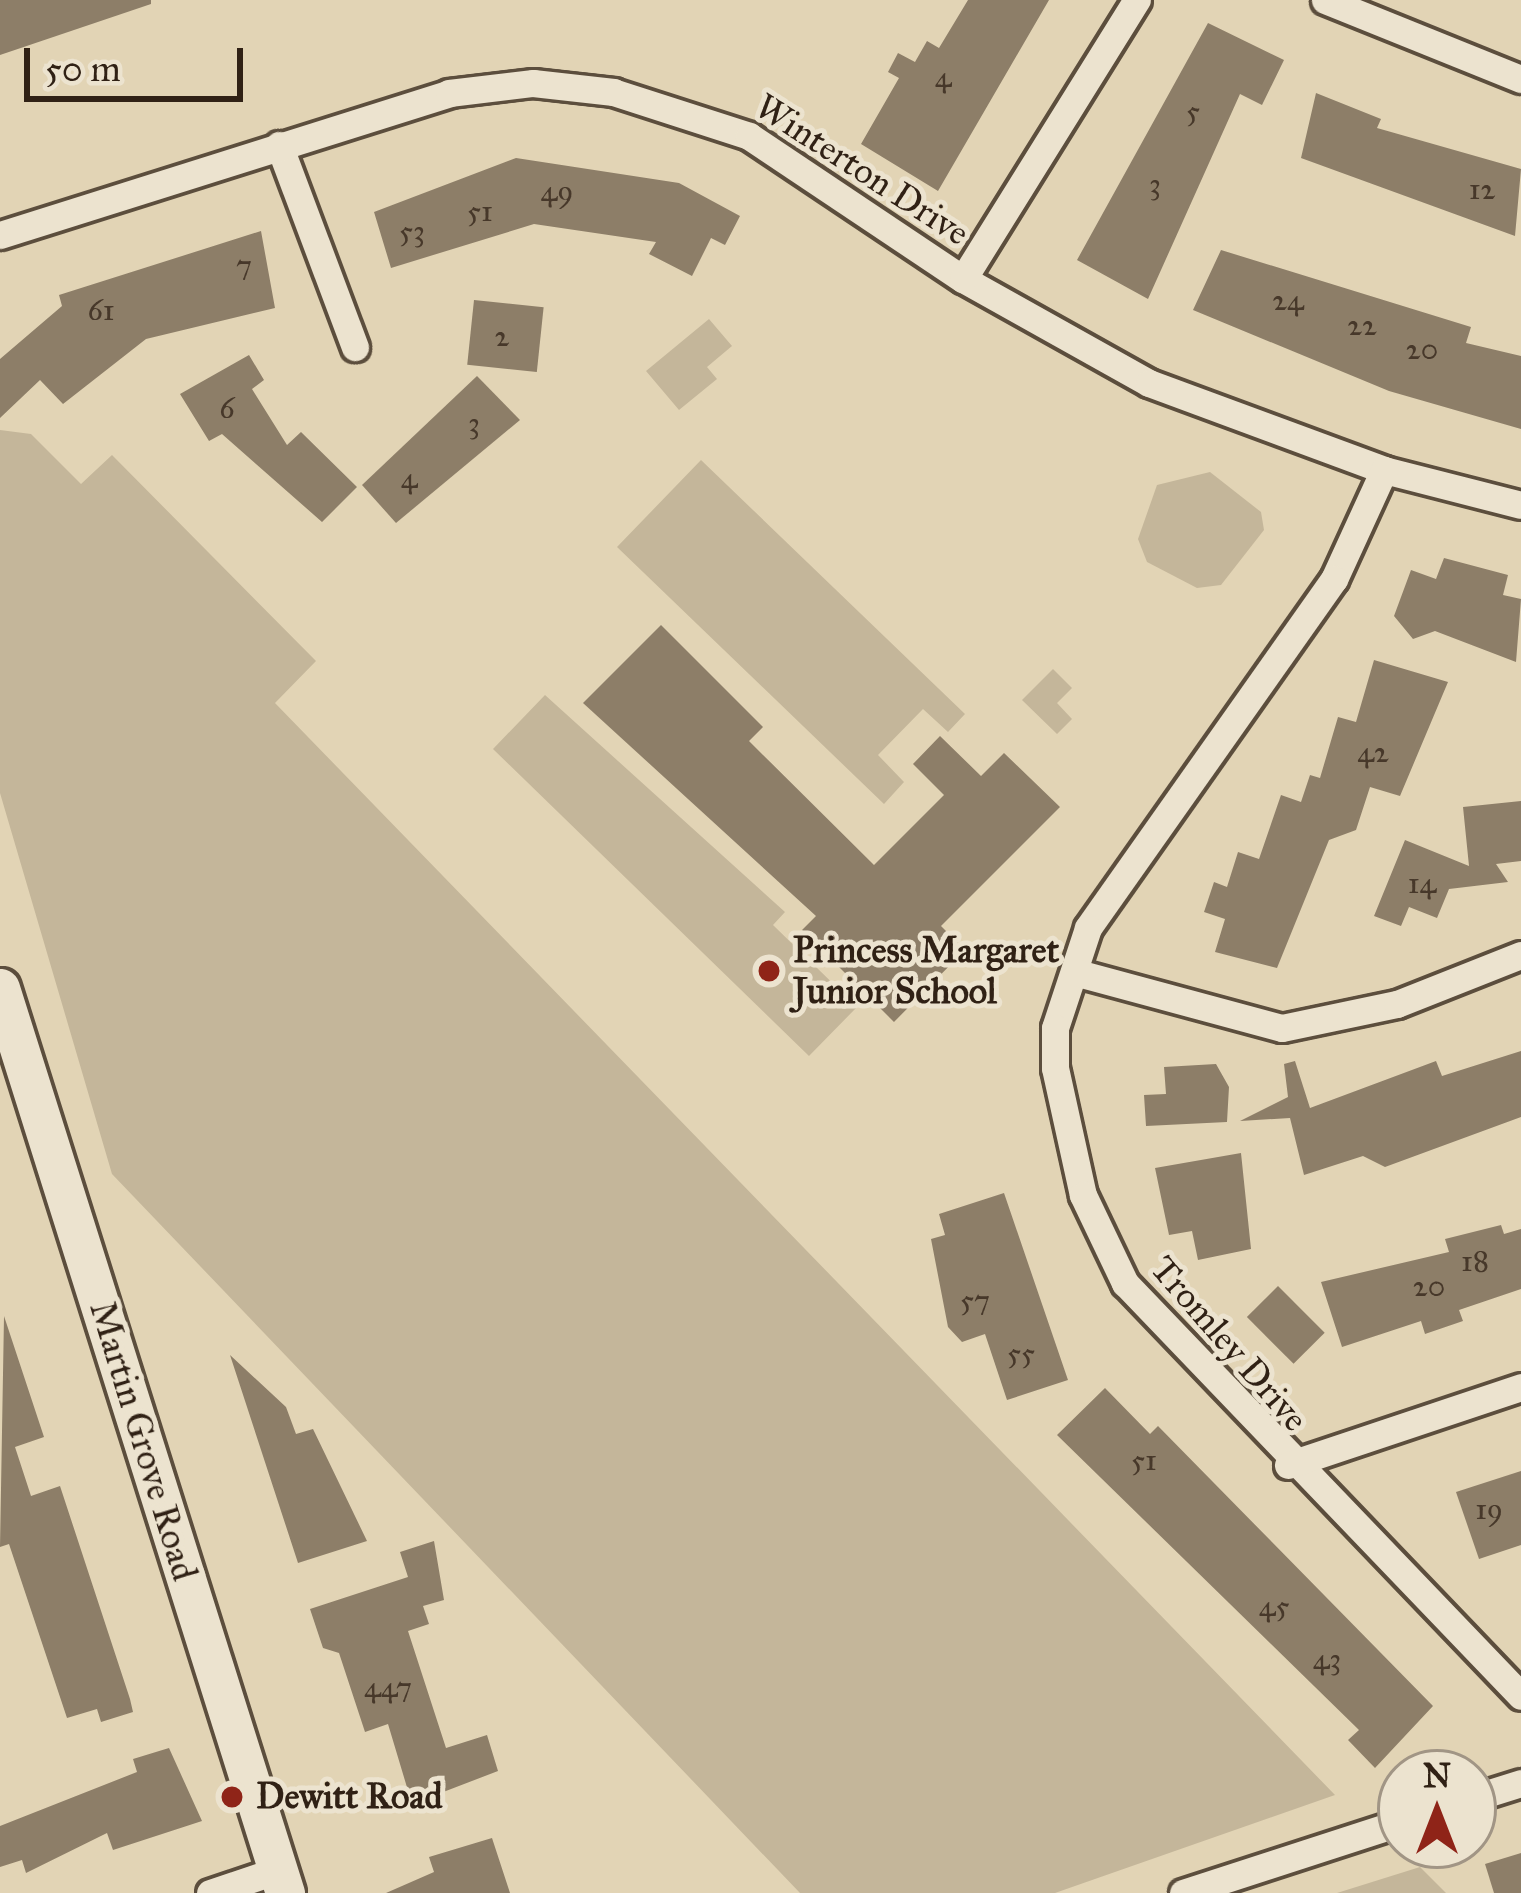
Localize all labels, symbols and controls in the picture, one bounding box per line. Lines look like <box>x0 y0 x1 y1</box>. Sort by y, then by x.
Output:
scale bar <box>30 24 249 98</box>
text: 50 m <box>45 47 121 91</box>
house number: 4 <box>935 59 951 95</box>
street label: Winterton Drive <box>747 85 977 255</box>
house number: 5 <box>1186 93 1200 129</box>
house number: 3 <box>1149 166 1161 202</box>
house number: 12 <box>1469 171 1495 207</box>
house number: 49 <box>541 173 573 209</box>
house number: 51 <box>467 193 493 229</box>
house number: 53 <box>399 213 425 249</box>
house number: 7 <box>236 247 252 283</box>
house number: 24 <box>1272 282 1304 318</box>
house number: 61 <box>87 292 115 328</box>
house number: 22 <box>1347 307 1377 343</box>
house number: 2 <box>495 318 509 354</box>
house number: 20 <box>1406 331 1438 367</box>
house number: 6 <box>219 390 235 426</box>
house number: 3 <box>468 405 480 441</box>
house number: 4 <box>401 460 417 496</box>
house number: 42 <box>1357 734 1389 770</box>
house number: 14 <box>1408 865 1436 901</box>
place label: Princess Margaret Junior School <box>793 928 1059 1013</box>
marker: Princess Margaret Junior School <box>756 958 782 984</box>
house number: 18 <box>1461 1243 1489 1279</box>
street label: Tromley Drive <box>1141 1248 1317 1440</box>
house number: 20 <box>1413 1268 1445 1304</box>
house number: 57 <box>960 1282 990 1318</box>
street label: Martin Grove Road <box>80 1296 206 1586</box>
house number: 55 <box>1007 1335 1035 1371</box>
house number: 51 <box>1131 1442 1157 1478</box>
house number: 19 <box>1475 1491 1503 1527</box>
house number: 45 <box>1259 1588 1289 1624</box>
house number: 43 <box>1313 1641 1341 1677</box>
house number: 447 <box>364 1669 412 1705</box>
north arrow <box>1377 1749 1497 1869</box>
text: N <box>1423 1756 1451 1796</box>
place label: Dewitt Road <box>256 1775 443 1819</box>
marker: Dewitt Road <box>219 1784 245 1810</box>

